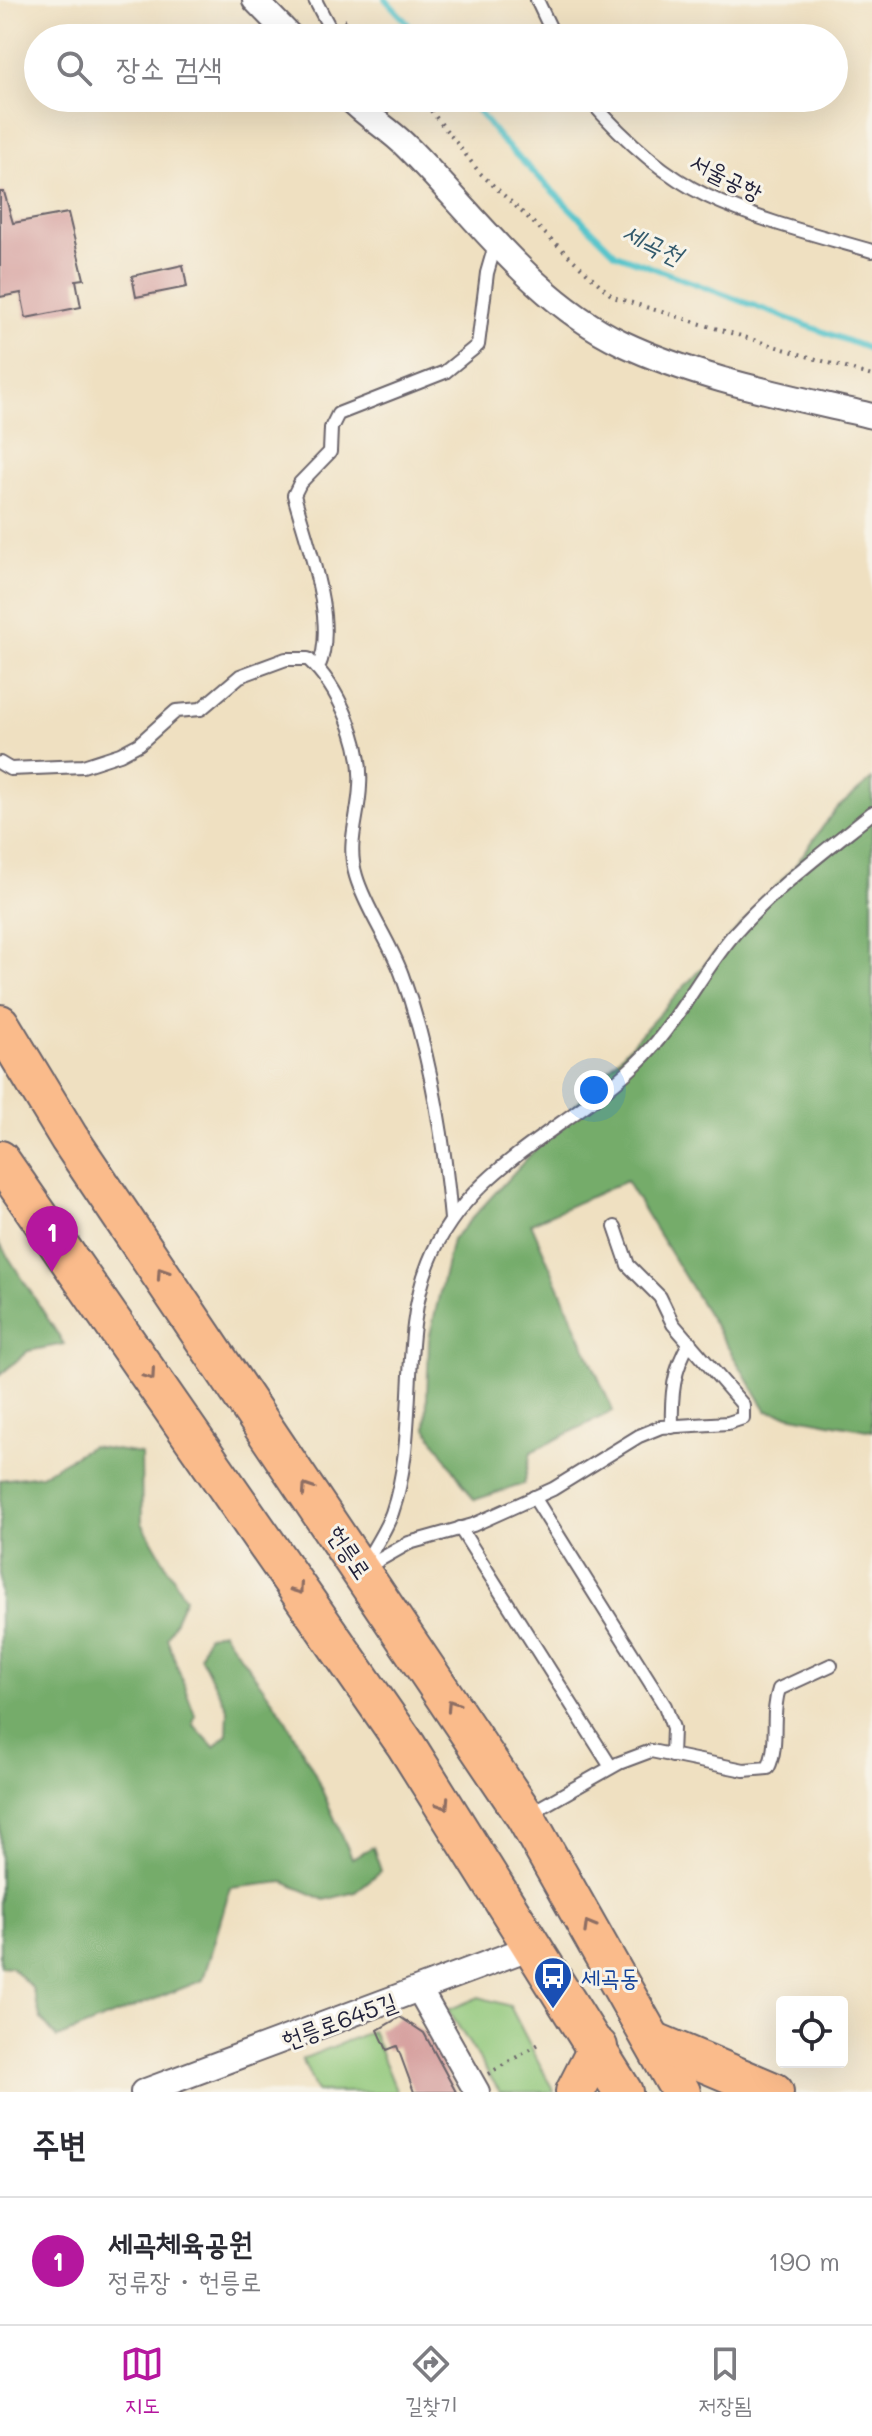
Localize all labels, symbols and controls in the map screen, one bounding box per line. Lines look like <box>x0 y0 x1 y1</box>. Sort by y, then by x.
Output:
search box <box>24 24 848 112</box>
icon: search <box>52 46 96 90</box>
text: 장소 검색 <box>116 47 222 87</box>
street label: 서울공항 <box>685 145 769 207</box>
water label: 세곡천 <box>617 214 691 273</box>
your location <box>574 1070 614 1110</box>
pin: 1 <box>26 1206 78 1272</box>
one-way arrow <box>157 1267 172 1282</box>
one-way arrow <box>140 1367 155 1381</box>
one-way arrow <box>302 1483 317 1497</box>
street label: 헌릉로 <box>321 1519 379 1585</box>
one-way arrow <box>288 1581 303 1595</box>
one-way arrow <box>446 1699 461 1714</box>
one-way arrow <box>434 1796 449 1810</box>
one-way arrow <box>583 1920 599 1935</box>
bus stop icon: 세곡동 <box>532 1955 574 2010</box>
place label: 세곡동 <box>581 1961 639 1992</box>
street label: 헌릉로645길 <box>277 1985 401 2055</box>
map controls <box>776 1996 848 2068</box>
button: locate <box>776 1996 848 2068</box>
text: 주변 <box>32 2120 87 2165</box>
text: 세곡체육공원 <box>108 2222 253 2262</box>
text: 1 <box>52 2244 64 2278</box>
text: 190 m <box>768 2244 840 2278</box>
text: 정류장 · 헌릉로 <box>108 2264 262 2298</box>
tab: 지도 <box>120 2342 164 2420</box>
tab: 길찾기 <box>405 2342 458 2420</box>
tab: 저장됨 <box>699 2342 752 2420</box>

